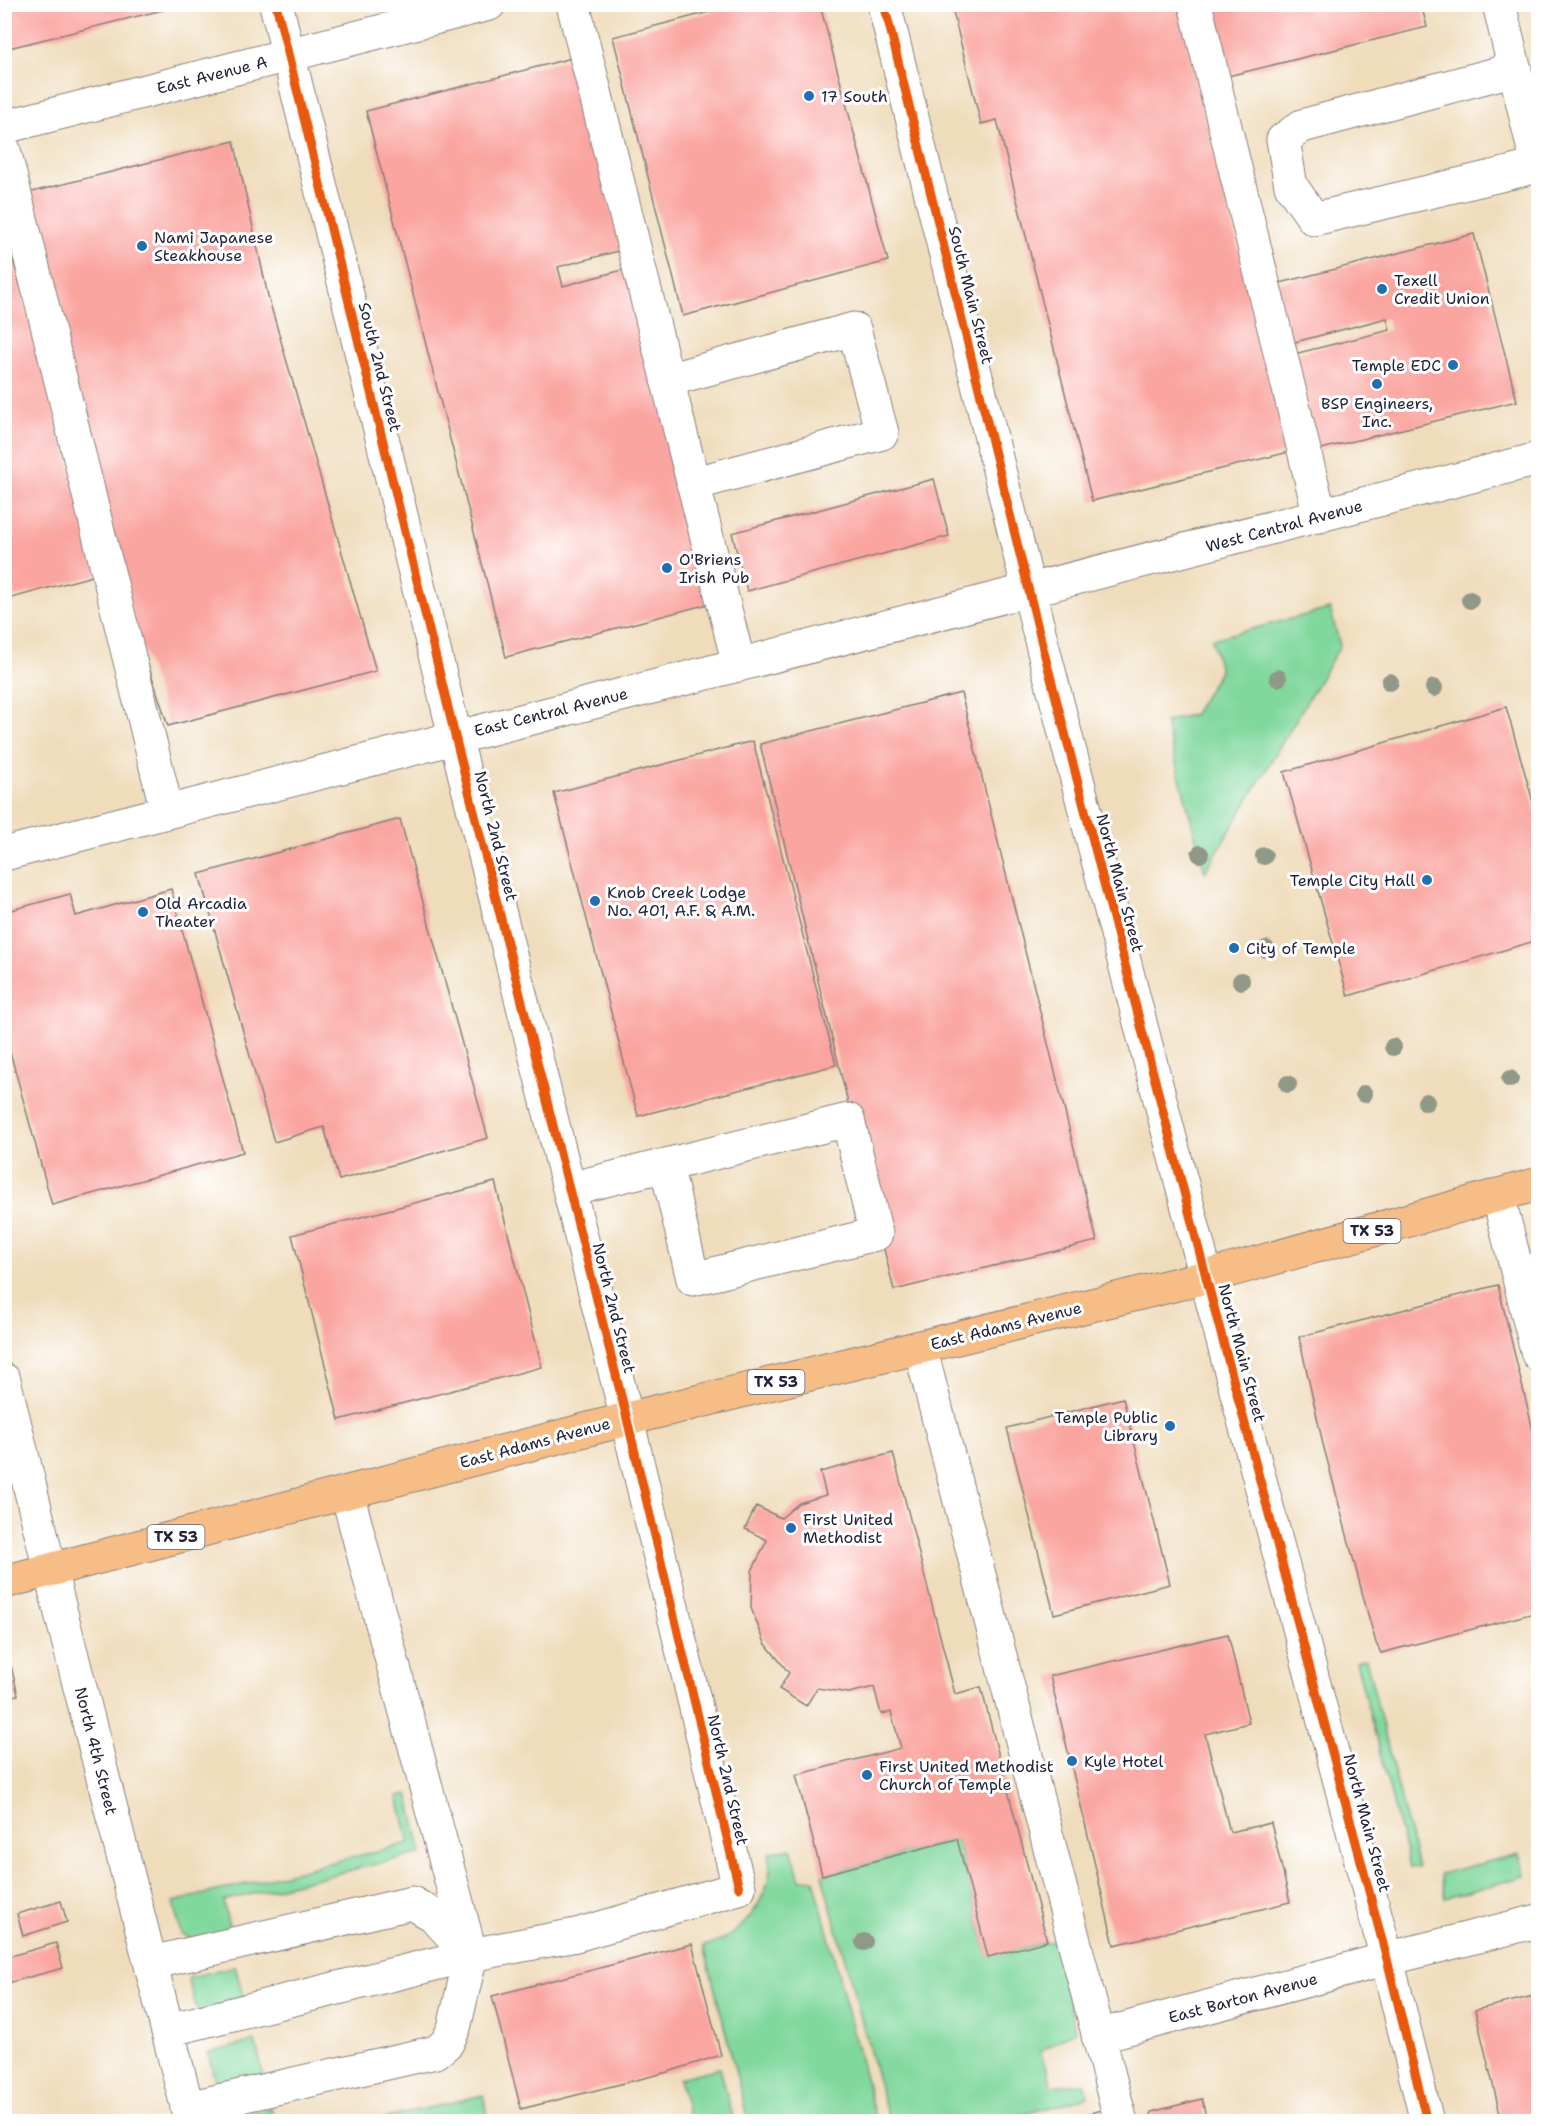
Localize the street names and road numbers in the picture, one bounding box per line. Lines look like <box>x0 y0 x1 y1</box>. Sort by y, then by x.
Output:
street label: East Avenue A <box>155 51 269 99</box>
street label: South Main Street <box>944 224 998 366</box>
street label: South 2nd Street <box>354 300 406 434</box>
street label: West Central Avenue <box>1203 495 1365 557</box>
street label: East Central Avenue <box>472 683 630 741</box>
street label: North 2nd Street <box>470 769 522 903</box>
street label: North Main Street <box>1091 811 1149 955</box>
road number: TX 53 <box>1344 1219 1400 1243</box>
street label: North 2nd Street <box>588 1241 640 1375</box>
street label: North Main Street <box>1213 1281 1271 1425</box>
street label: East Adams Avenue <box>928 1297 1084 1355</box>
road number: TX 53 <box>748 1370 804 1394</box>
street label: East Adams Avenue <box>457 1413 613 1473</box>
road number: TX 53 <box>148 1525 204 1549</box>
street label: North 4th Street <box>70 1685 122 1817</box>
street label: North 2nd Street <box>703 1712 753 1848</box>
street label: North Main Street <box>1338 1751 1396 1895</box>
street label: East Barton Avenue <box>1166 1968 1320 2028</box>

